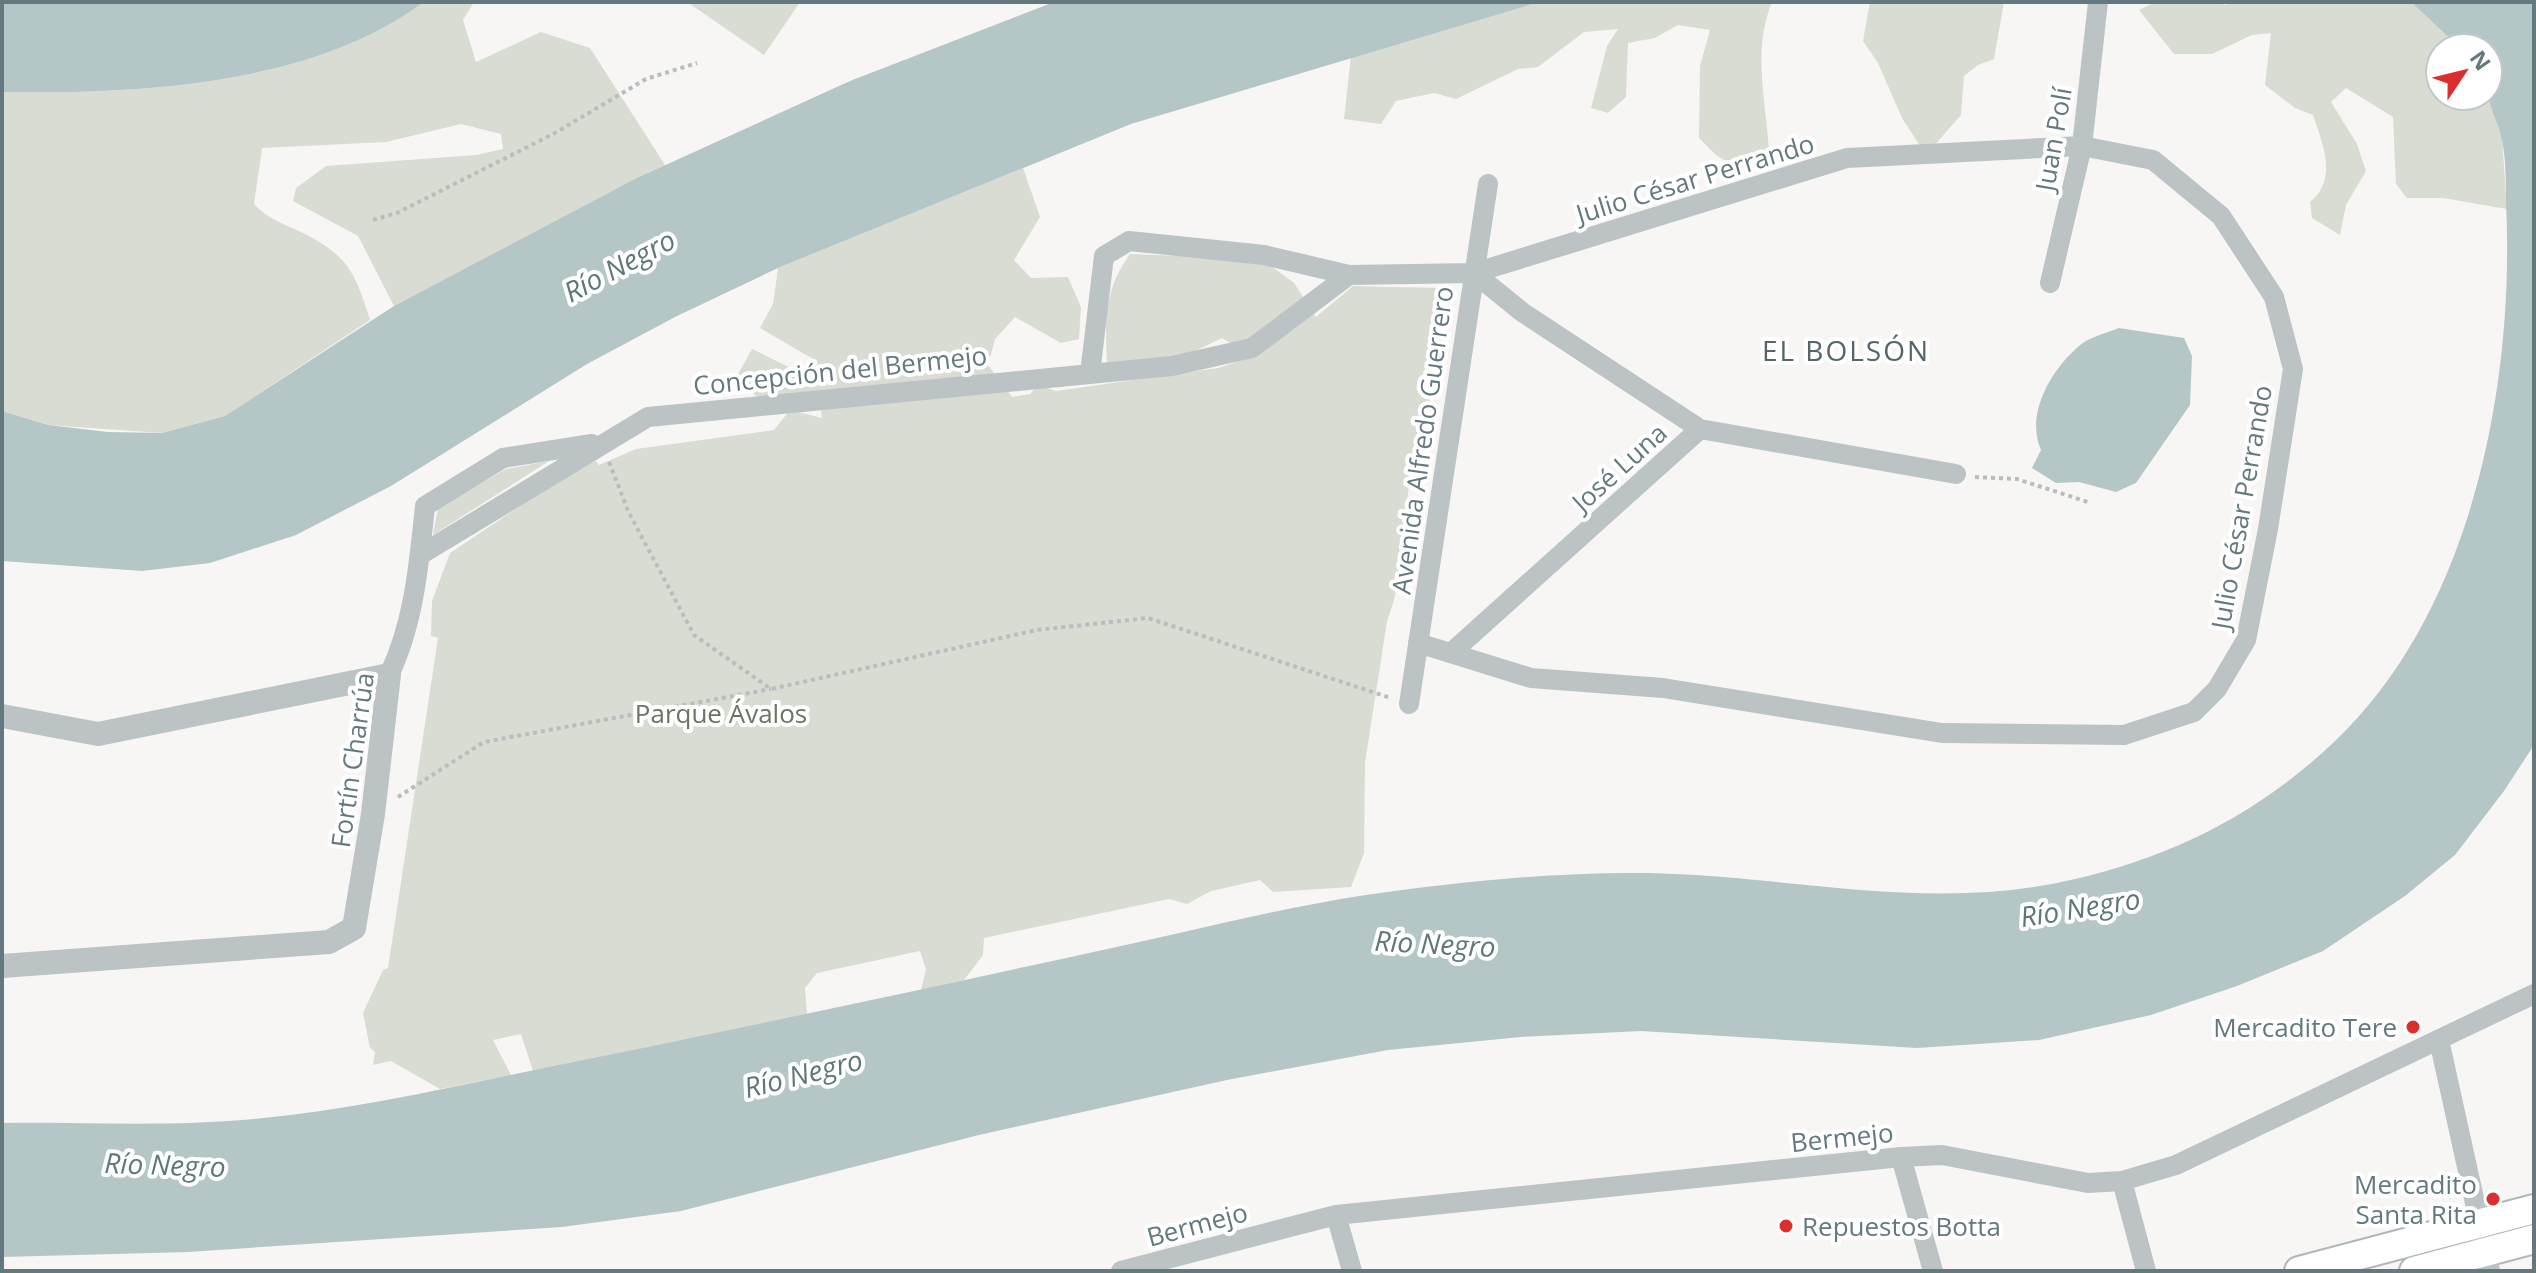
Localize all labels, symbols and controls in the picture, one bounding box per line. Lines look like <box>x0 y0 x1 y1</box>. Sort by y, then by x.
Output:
north arrow <box>2424 32 2504 112</box>
text: N <box>2464 44 2499 76</box>
street label: Juan Polí <box>2026 84 2080 197</box>
street label: Julio César Perrando <box>1569 125 1818 232</box>
water label: Río Negro <box>557 220 681 310</box>
street label: Avenida Alfredo Guerrero <box>1383 284 1461 596</box>
district label: EL BOLSÓN <box>1762 331 1930 369</box>
street label: Concepción del Bermejo <box>691 337 989 403</box>
street label: Julio César Perrando <box>2201 382 2280 635</box>
street label: José Luna <box>1562 415 1674 521</box>
street label: Fortín Charrúa <box>322 670 382 850</box>
park label: Parque Ávalos <box>635 695 807 731</box>
water label: Río Negro <box>2017 879 2143 935</box>
water label: Río Negro <box>1374 921 1496 965</box>
place label: Mercadito Tere <box>2213 1009 2397 1045</box>
marker: Mercadito Tere <box>2404 1018 2422 1036</box>
water label: Río Negro <box>740 1040 866 1106</box>
street label: Bermejo <box>1789 1114 1895 1160</box>
water label: Río Negro <box>104 1143 226 1185</box>
place label: Mercadito Santa Rita <box>2354 1166 2477 1232</box>
marker: Mercadito Santa Rita <box>2484 1190 2502 1208</box>
street label: Bermejo <box>1143 1193 1251 1255</box>
place label: Repuestos Botta <box>1802 1208 2001 1244</box>
marker: Repuestos Botta <box>1777 1217 1795 1235</box>

